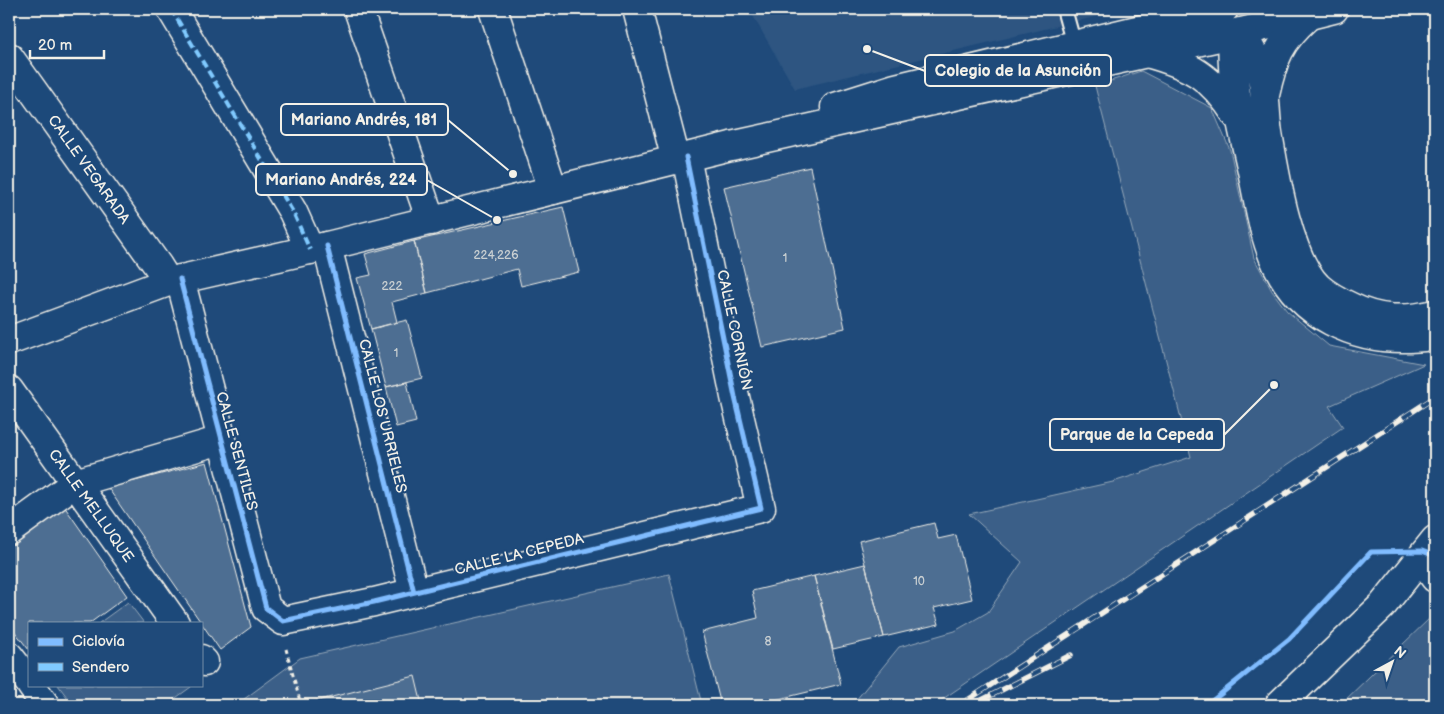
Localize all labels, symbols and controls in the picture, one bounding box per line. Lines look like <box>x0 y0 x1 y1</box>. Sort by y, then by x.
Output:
scale bar <box>30 28 104 60</box>
text: 20 m <box>38 36 72 55</box>
callout: Colegio de la Asunción <box>925 55 1111 86</box>
text: Colegio de la Asunción <box>935 62 1101 81</box>
callout: Mariano Andrés, 181 <box>281 104 448 135</box>
street label: CALLE VEGARADA <box>43 111 134 228</box>
text: Mariano Andrés, 181 <box>291 111 437 130</box>
callout: Mariano Andrés, 224 <box>256 164 427 195</box>
text: Mariano Andrés, 224 <box>265 171 417 190</box>
house number: 224,226 <box>474 248 518 263</box>
house number: 1 <box>783 251 787 266</box>
street label: CALLE CORNIÓN <box>712 268 757 392</box>
house number: 222 <box>381 279 403 294</box>
street label: CALLE LOS URRIELES <box>354 337 411 495</box>
house number: 1 <box>394 346 398 361</box>
street label: CALLE SENTILES <box>212 390 262 513</box>
callout: Parque de la Cepeda <box>1050 419 1224 450</box>
text: Parque de la Cepeda <box>1060 426 1214 445</box>
street label: CALLE MELLUQUE <box>44 446 138 566</box>
street label: CALLE LA CEPEDA <box>453 529 586 580</box>
house number: 10 <box>913 574 925 589</box>
legend <box>28 622 202 686</box>
text: Ciclovía <box>72 632 125 651</box>
house number: 8 <box>765 634 772 649</box>
north arrow <box>1366 636 1416 686</box>
text: N <box>1391 643 1410 662</box>
text: Sendero <box>72 658 130 677</box>

